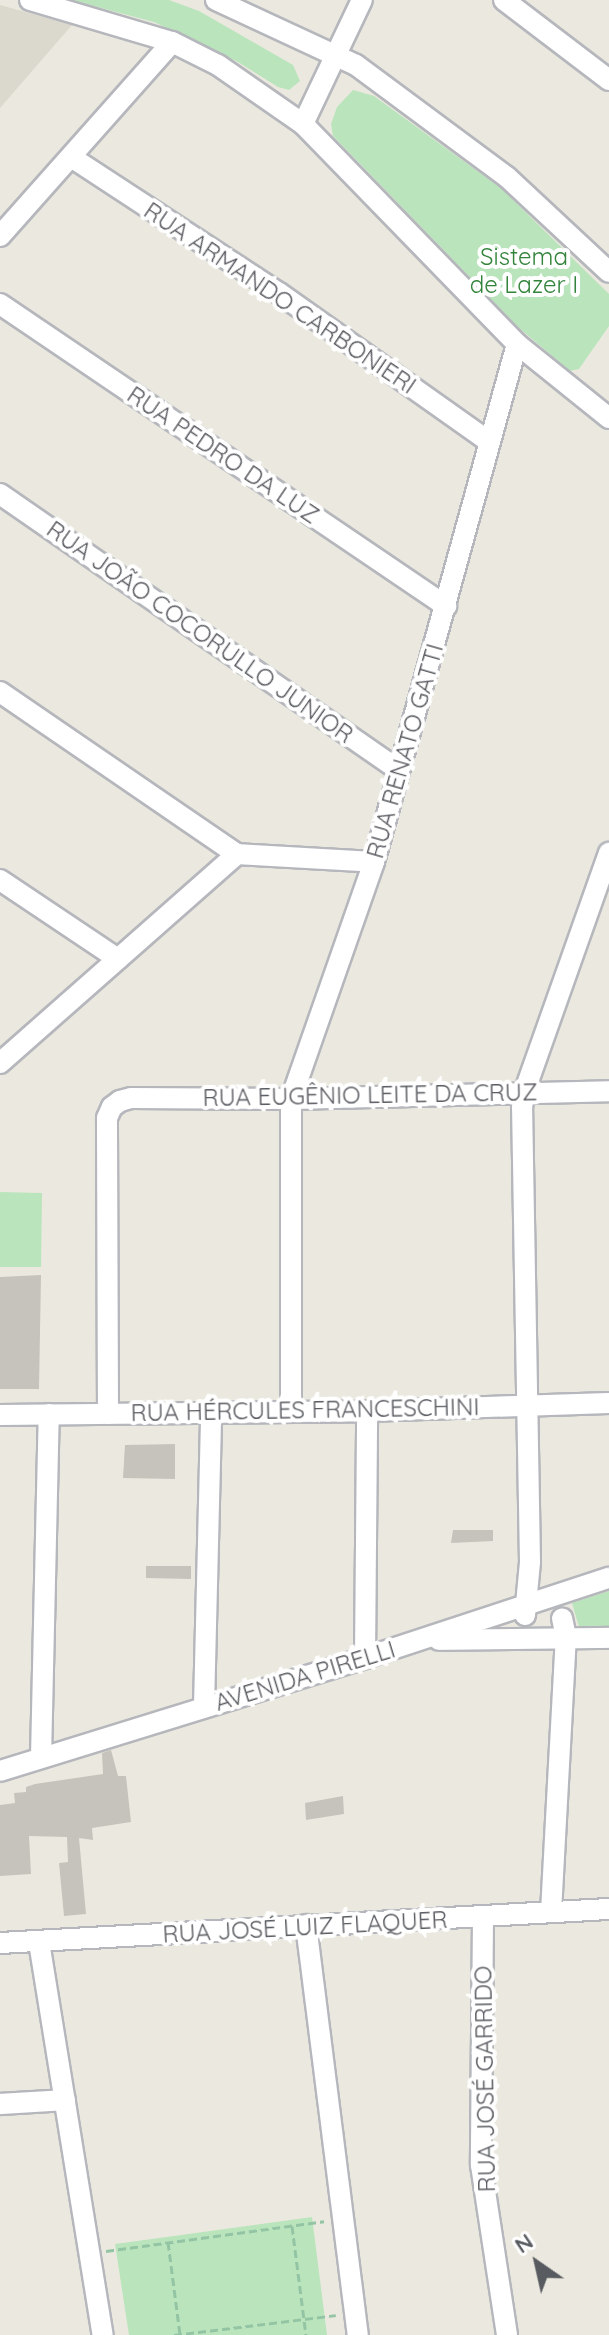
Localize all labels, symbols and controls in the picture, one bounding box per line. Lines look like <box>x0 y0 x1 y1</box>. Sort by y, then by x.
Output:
street label: RUA ARMANDO CARBONIERI <box>138 196 422 400</box>
park label: Sistema de Lazer I <box>470 243 578 299</box>
street label: RUA PEDRO DA LUZ <box>122 380 324 530</box>
street label: RUA JOÃO COCORULLO JUNIOR <box>41 515 359 749</box>
street label: RUA RENATO GATTI <box>361 640 449 862</box>
street label: RUA EUGÊNIO LEITE DA CRUZ <box>202 1078 538 1112</box>
street label: RUA HÉRCULES FRANCESCHINI <box>130 1393 480 1427</box>
street label: AVENIDA PIRELLI <box>211 1635 399 1717</box>
street label: RUA JOSÉ LUIZ FLAQUER <box>162 1905 448 1949</box>
street label: RUA JOSÉ GARRIDO <box>469 1965 501 2193</box>
north arrow <box>497 2223 577 2303</box>
text: N <box>509 2227 538 2259</box>

